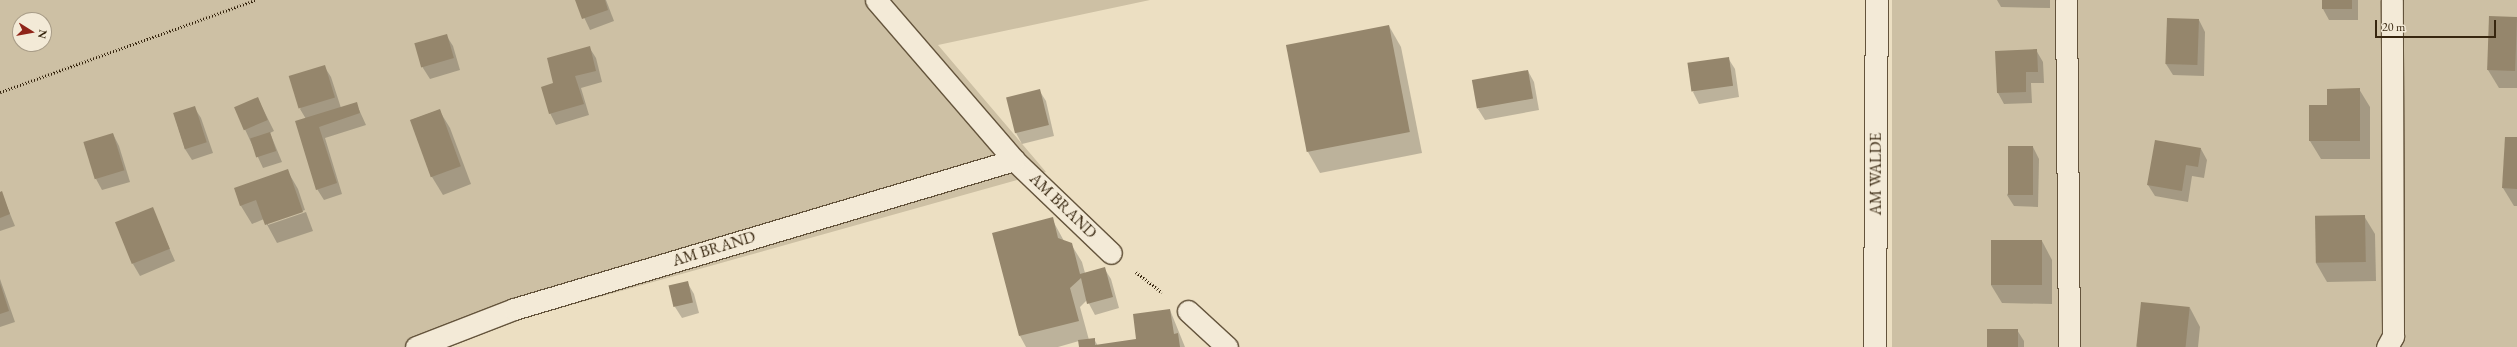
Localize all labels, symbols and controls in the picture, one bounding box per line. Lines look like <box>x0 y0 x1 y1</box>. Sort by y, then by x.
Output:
north arrow <box>12 12 52 52</box>
scale bar <box>2377 12 2498 38</box>
text: 20 m <box>2382 19 2405 35</box>
text: N <box>35 28 51 40</box>
street label: AM WALDE <box>1866 133 1886 215</box>
street label: AM BRAND <box>1025 169 1101 243</box>
street label: AM BRAND <box>670 227 758 271</box>

